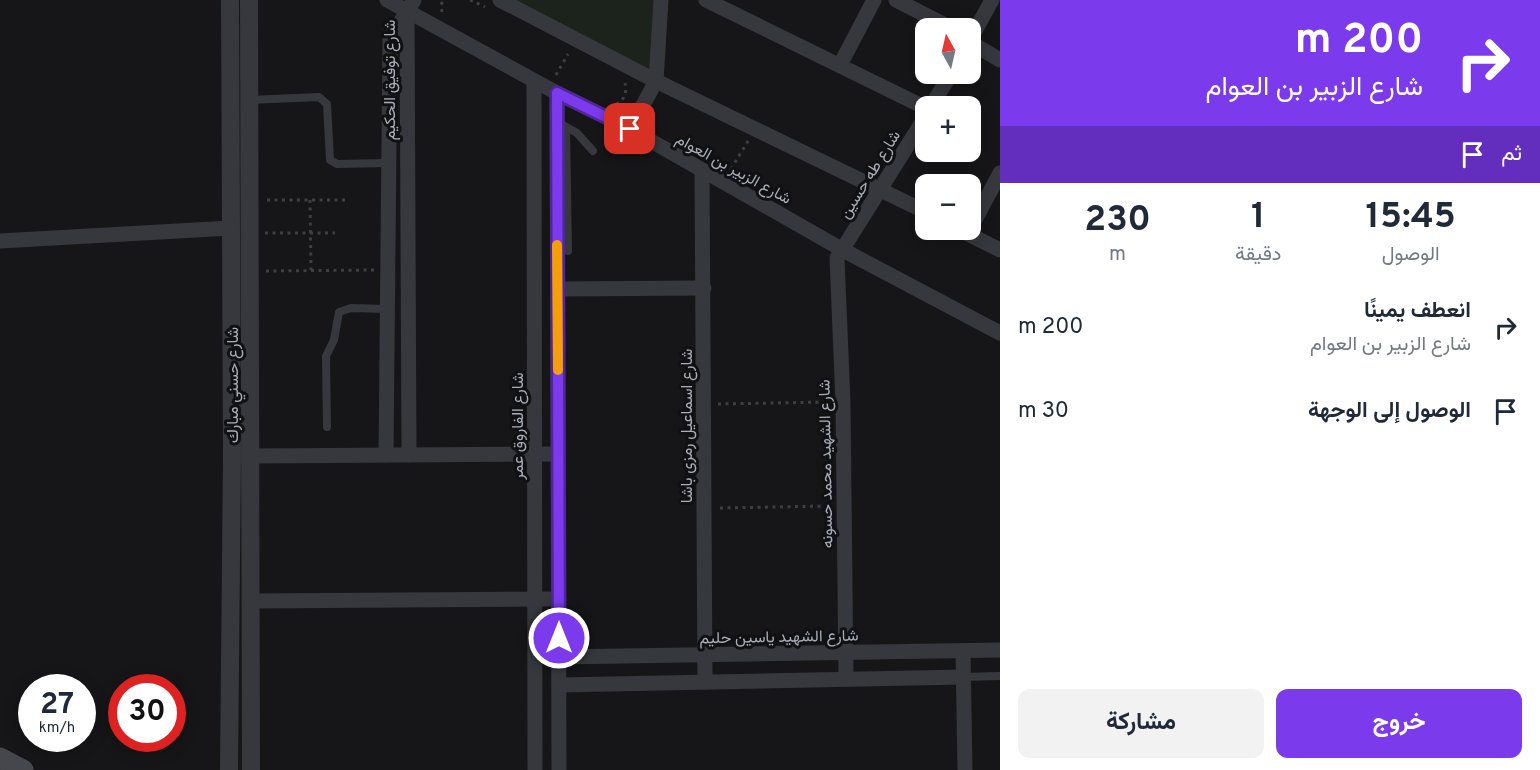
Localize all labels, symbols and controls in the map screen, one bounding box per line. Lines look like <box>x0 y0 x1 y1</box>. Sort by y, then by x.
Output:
text: 200 m <box>1295 15 1423 68</box>
north arrow <box>915 18 981 84</box>
map controls <box>915 18 981 240</box>
street label: شارع توفيق الحكيم <box>381 20 401 140</box>
icon: right <box>1444 24 1522 102</box>
text: شارع الزبير بن العوام <box>1205 71 1423 105</box>
button: + <box>915 96 981 162</box>
pin <box>604 103 655 154</box>
icon: arrive <box>613 112 646 145</box>
street label: شارع طه حسين <box>836 127 906 223</box>
street label: شارع الزبير بن العوام <box>672 130 794 210</box>
icon: arrive <box>1456 138 1489 171</box>
text: ثم <box>1501 141 1522 168</box>
button: − <box>915 174 981 240</box>
text: 1 <box>1251 195 1265 241</box>
text: 15:45 <box>1366 195 1456 241</box>
text: 230 <box>1084 198 1151 244</box>
text: m <box>1109 242 1126 268</box>
text: دقيقة <box>1235 242 1281 268</box>
text: الوصول <box>1382 242 1440 268</box>
text: انعطف يمينًا <box>1364 298 1471 325</box>
icon: right <box>1489 311 1522 344</box>
text: 200 m <box>1018 314 1083 341</box>
street label: شارع حسني مبارك <box>224 327 246 443</box>
text: شارع الزبير بن العوام <box>1310 332 1471 358</box>
street label: شارع اسماعيل رمزى باشا <box>678 349 698 503</box>
street label: شارع الفاروق عمر <box>509 372 529 481</box>
street label: شارع الشهيد محمد حسونه <box>816 379 838 549</box>
icon: arrive <box>1489 395 1522 428</box>
text: 30 m <box>1018 398 1069 425</box>
text: الوصول إلى الوجهة <box>1308 398 1471 425</box>
position arrow <box>527 606 591 670</box>
street label: شارع الشهيد ياسين حليم <box>699 627 859 649</box>
speed limit sign: 30 <box>108 674 186 752</box>
text: 27 <box>40 687 74 724</box>
button: مشاركة <box>1018 689 1264 758</box>
button: خروج <box>1276 689 1522 758</box>
text: km/h <box>39 719 75 738</box>

